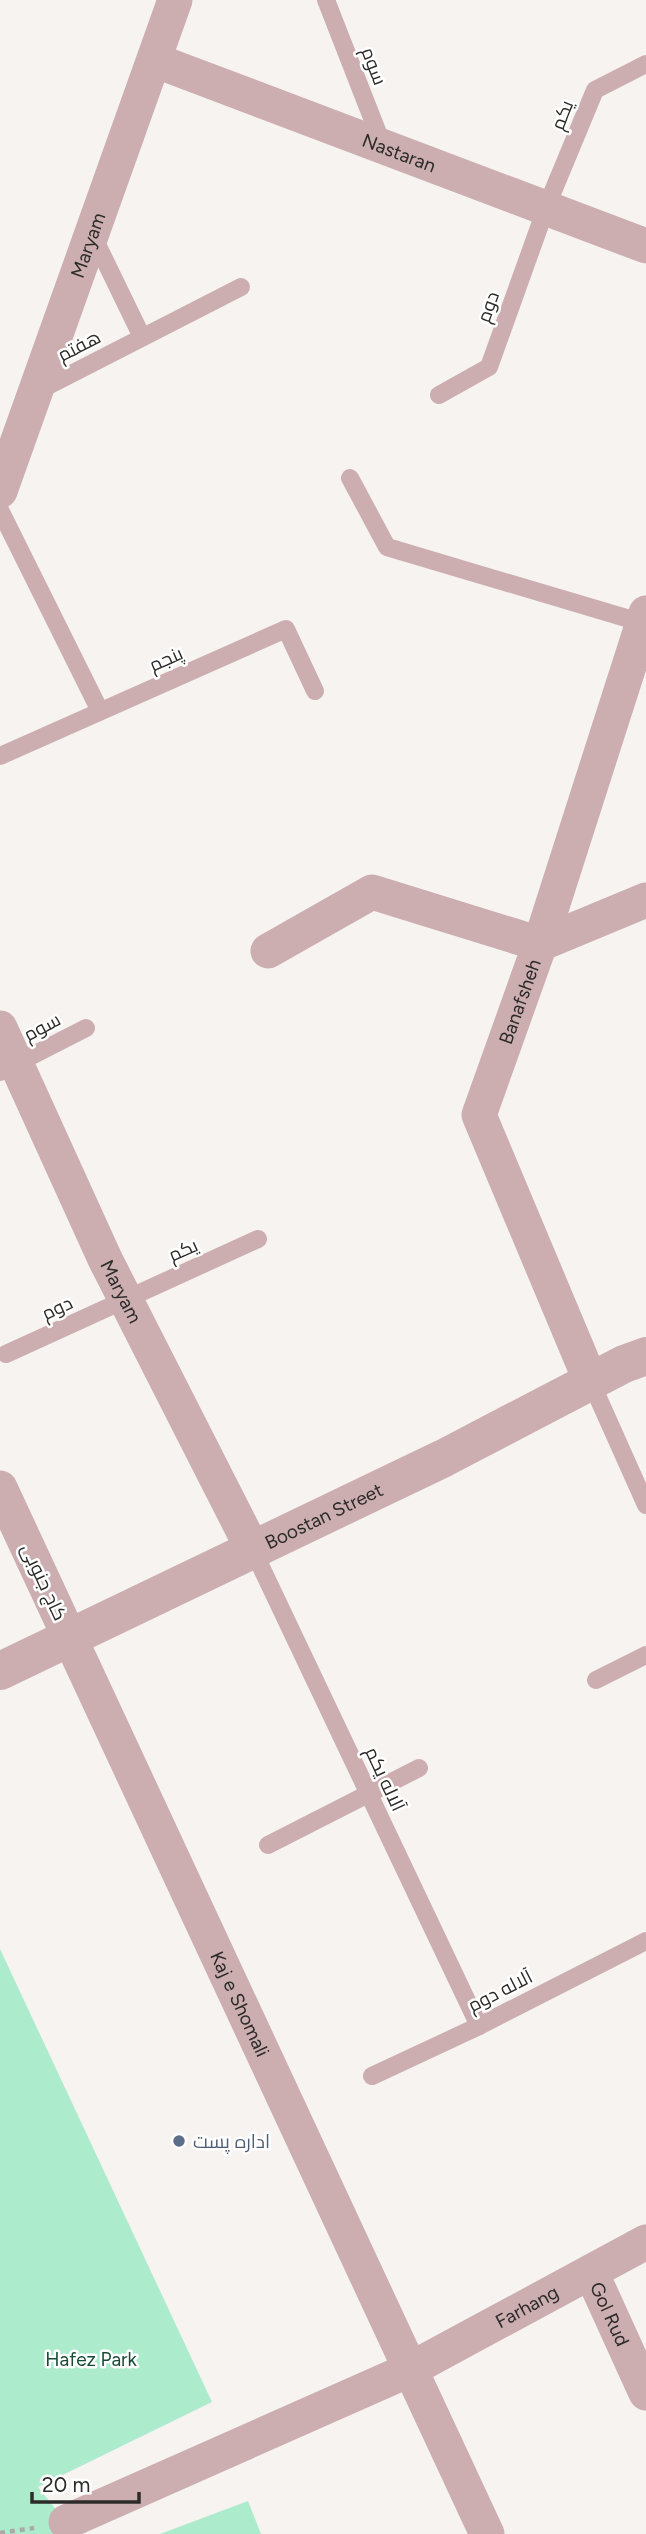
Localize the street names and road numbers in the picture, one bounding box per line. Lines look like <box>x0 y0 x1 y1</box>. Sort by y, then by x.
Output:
street label: سوم <box>354 44 392 89</box>
street label: یکم <box>546 97 580 134</box>
street label: Nastaran <box>359 128 439 177</box>
street label: Maryam <box>65 209 110 281</box>
street label: دوم <box>472 288 506 326</box>
street label: هفتم <box>54 325 105 368</box>
street label: پنجم <box>145 641 187 678</box>
street label: Banafsheh <box>494 956 545 1047</box>
street label: سوم <box>20 1008 65 1048</box>
street label: یکم <box>165 1233 202 1268</box>
street label: Maryam <box>96 1256 147 1327</box>
street label: دوم <box>38 1291 77 1327</box>
street label: Boostan Street <box>261 1478 386 1554</box>
street label: کاج جنوبی <box>14 1540 72 1625</box>
street label: آلاله یکم <box>358 1743 410 1816</box>
street label: Kaj e Shomali <box>206 1947 275 2060</box>
street label: آلاله دوم <box>464 1965 537 2019</box>
street label: Gol Rud <box>585 2278 635 2350</box>
street label: Farhang <box>491 2280 562 2333</box>

